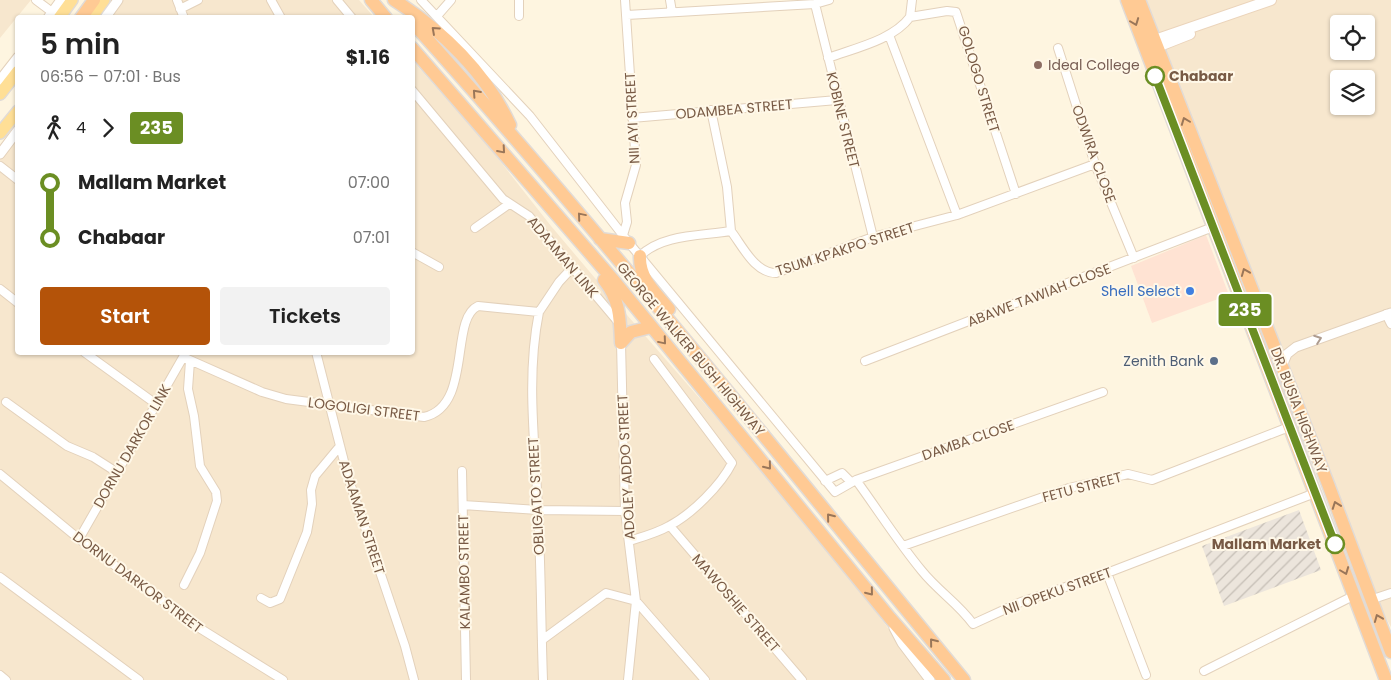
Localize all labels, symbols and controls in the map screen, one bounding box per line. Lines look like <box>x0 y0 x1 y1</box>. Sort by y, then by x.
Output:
map controls <box>1330 15 1375 115</box>
button: locate <box>1330 15 1375 60</box>
one-way arrow <box>1129 17 1139 26</box>
street label: GOLOGO STREET <box>953 23 1005 135</box>
text: 5 min <box>40 25 120 64</box>
one-way arrow <box>432 27 441 36</box>
text: $1.16 <box>346 44 390 71</box>
place label: Ideal College <box>1048 55 1140 75</box>
marker: Ideal College <box>1032 59 1044 71</box>
text: 06:56 – 07:01 · Bus <box>40 65 181 88</box>
marker: Chabaar <box>1145 66 1165 86</box>
place label: Chabaar <box>1169 66 1233 86</box>
street label: KOBINE STREET <box>821 70 865 171</box>
button: layers <box>1330 70 1375 115</box>
street label: NII AYI STREET <box>620 71 644 164</box>
one-way arrow <box>473 89 482 98</box>
street label: ODAMBEA STREET <box>675 94 794 124</box>
street label: ODWIRA CLOSE <box>1067 102 1121 206</box>
icon: walk <box>40 114 68 142</box>
icon: forward <box>94 114 122 142</box>
text: 235 <box>140 115 173 140</box>
text: 4 <box>76 116 86 139</box>
one-way arrow <box>1181 117 1192 126</box>
one-way arrow <box>496 145 505 154</box>
text: Mallam Market <box>78 169 226 196</box>
text: 07:00 <box>348 171 390 194</box>
street label: ADAAMAN LINK <box>523 212 604 303</box>
one-way arrow <box>579 213 587 222</box>
street label: TSUM KPAKPO STREET <box>773 217 917 281</box>
text: Chabaar <box>78 224 165 251</box>
text: 07:01 <box>353 226 390 249</box>
street label: GEORGE WALKER BUSH HIGHWAY <box>612 258 770 440</box>
street label: ABAWE TAWIAH CLOSE <box>964 258 1114 332</box>
one-way arrow <box>1241 268 1251 277</box>
place label: Shell Select <box>1101 281 1180 301</box>
marker: Shell Select <box>1184 285 1196 297</box>
button: Start <box>40 287 210 345</box>
button: Tickets <box>220 287 390 345</box>
line badge: 235 <box>1216 294 1274 326</box>
text: 235 <box>1229 297 1261 322</box>
one-way arrow <box>1314 335 1322 345</box>
one-way arrow <box>658 336 667 345</box>
street label: DR. BUSIA HIGHWAY <box>1266 344 1332 476</box>
place label: Zenith Bank <box>1123 351 1205 371</box>
marker: Zenith Bank <box>1208 355 1220 367</box>
street label: DORNU DARKOR LINK <box>88 380 176 511</box>
street label: LOGOLIGI STREET <box>307 392 422 426</box>
street label: ADOLEY ADDO STREET <box>612 393 640 540</box>
street label: DAMBA CLOSE <box>919 415 1017 465</box>
street label: OBLIGATO STREET <box>523 436 549 555</box>
street label: ADAAMAN STREET <box>334 457 390 577</box>
one-way arrow <box>762 460 770 469</box>
street label: FETU STREET <box>1040 467 1124 507</box>
one-way arrow <box>1331 501 1341 510</box>
one-way arrow <box>826 513 835 522</box>
street label: KALAMBO STREET <box>453 514 475 630</box>
street label: DORNU DARKOR STREET <box>69 526 208 638</box>
place label: Mallam Market <box>1212 534 1321 554</box>
marker: Mallam Market <box>1325 534 1345 554</box>
street label: MAWOSHIE STREET <box>688 549 785 657</box>
street label: NII OPEKU STREET <box>1000 562 1115 620</box>
one-way arrow <box>1339 566 1350 575</box>
one-way arrow <box>864 587 873 596</box>
one-way arrow <box>1374 614 1384 623</box>
one-way arrow <box>929 639 938 648</box>

